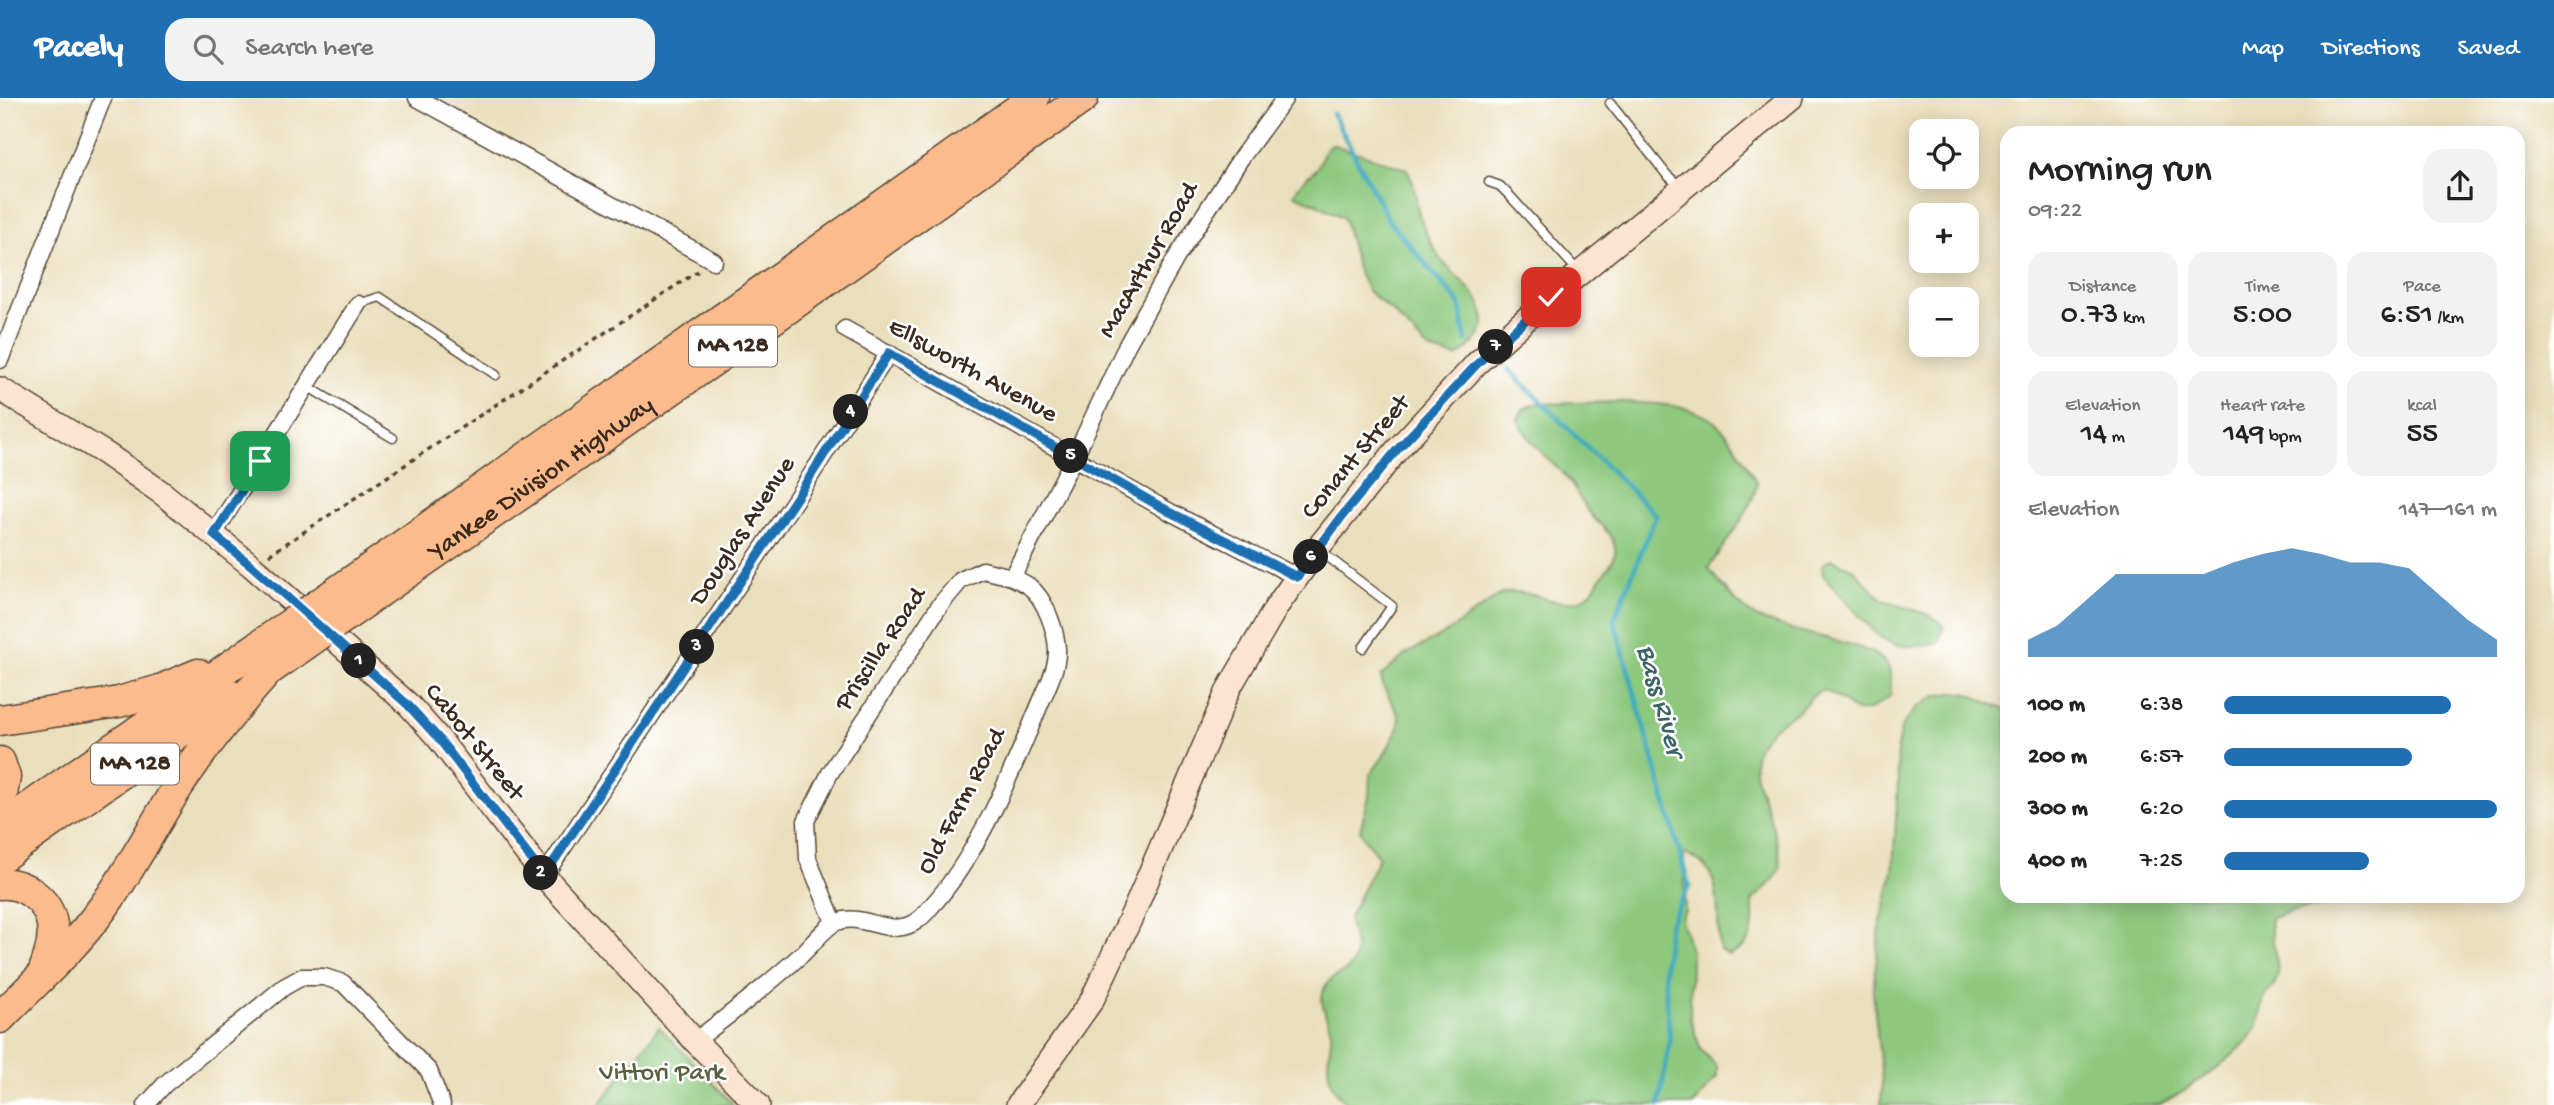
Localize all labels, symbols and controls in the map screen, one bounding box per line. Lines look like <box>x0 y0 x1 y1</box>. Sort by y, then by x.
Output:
search box <box>165 18 655 81</box>
text: Pacely <box>35 30 123 68</box>
icon: search <box>189 30 227 68</box>
text: Search here <box>245 34 373 65</box>
text: Map <box>2242 35 2284 64</box>
text: Directions <box>2322 35 2420 64</box>
text: Saved <box>2458 35 2519 64</box>
map controls <box>1909 119 1979 357</box>
button: locate <box>1909 119 1979 189</box>
button: share <box>2423 149 2497 223</box>
text: Morning run <box>2028 150 2212 194</box>
street label: MacArthur Road <box>1093 176 1208 344</box>
text: 09:22 <box>2028 198 2082 225</box>
button: + <box>1909 203 1979 273</box>
pin <box>1521 267 1581 327</box>
text: Distance <box>2069 276 2136 299</box>
text: Time <box>2245 276 2280 299</box>
text: Pace <box>2404 276 2441 299</box>
icon: check <box>1532 278 1570 316</box>
button: − <box>1909 287 1979 357</box>
text: 0.73 <box>2061 299 2118 334</box>
text: 5:00 <box>2233 299 2292 334</box>
text: 6:51 <box>2380 299 2433 334</box>
text: km <box>2118 307 2145 330</box>
text: /km <box>2433 307 2464 330</box>
street label: Ellsworth Avenue <box>882 313 1063 432</box>
road number: MA 128 <box>689 326 777 366</box>
pin: 7 <box>1478 330 1514 364</box>
text: 7 <box>1491 335 1500 358</box>
street label: Conant Street <box>1296 388 1420 526</box>
street label: Yankee Division Highway <box>422 390 661 569</box>
pin: 4 <box>834 394 868 430</box>
text: Elevation <box>2065 395 2141 418</box>
text: Heart rate <box>2220 395 2305 418</box>
text: kcal <box>2407 395 2437 418</box>
text: 4 <box>846 400 855 423</box>
text: 14 <box>2081 418 2107 453</box>
text: 149 <box>2223 418 2264 453</box>
text: 55 <box>2406 418 2438 453</box>
text: m <box>2107 426 2125 449</box>
text: bpm <box>2264 426 2302 449</box>
pin <box>230 431 290 491</box>
pin: 5 <box>1054 438 1088 474</box>
icon: arrive <box>241 442 279 480</box>
text: 5 <box>1066 444 1076 467</box>
street label: Douglas Avenue <box>683 451 804 614</box>
text: Elevation <box>2028 497 2119 524</box>
text: 147–161 m <box>2399 497 2497 524</box>
pin: 6 <box>1294 540 1328 574</box>
text: 6 <box>1306 545 1315 568</box>
street label: Priscilla Road <box>829 581 936 718</box>
pin: 3 <box>680 630 714 664</box>
text: 3 <box>692 635 701 658</box>
water label: Bass River <box>1627 641 1692 765</box>
pin: 1 <box>342 644 376 678</box>
text: 1 <box>355 649 362 672</box>
street label: Cabot Street <box>416 678 531 810</box>
text: 100 m <box>2028 692 2085 719</box>
text: 6:38 <box>2140 692 2183 719</box>
street label: Old Farm Road <box>911 722 1015 880</box>
road number: MA 128 <box>91 744 179 784</box>
text: 200 m <box>2028 744 2087 771</box>
text: 6:57 <box>2140 744 2183 771</box>
text: 300 m <box>2028 796 2088 823</box>
text: 6:20 <box>2140 796 2183 823</box>
text: 400 m <box>2028 848 2087 875</box>
text: 7:25 <box>2140 848 2183 875</box>
pin: 2 <box>524 856 558 890</box>
text: 2 <box>536 861 545 884</box>
park label: Vittori Park <box>598 1059 727 1090</box>

